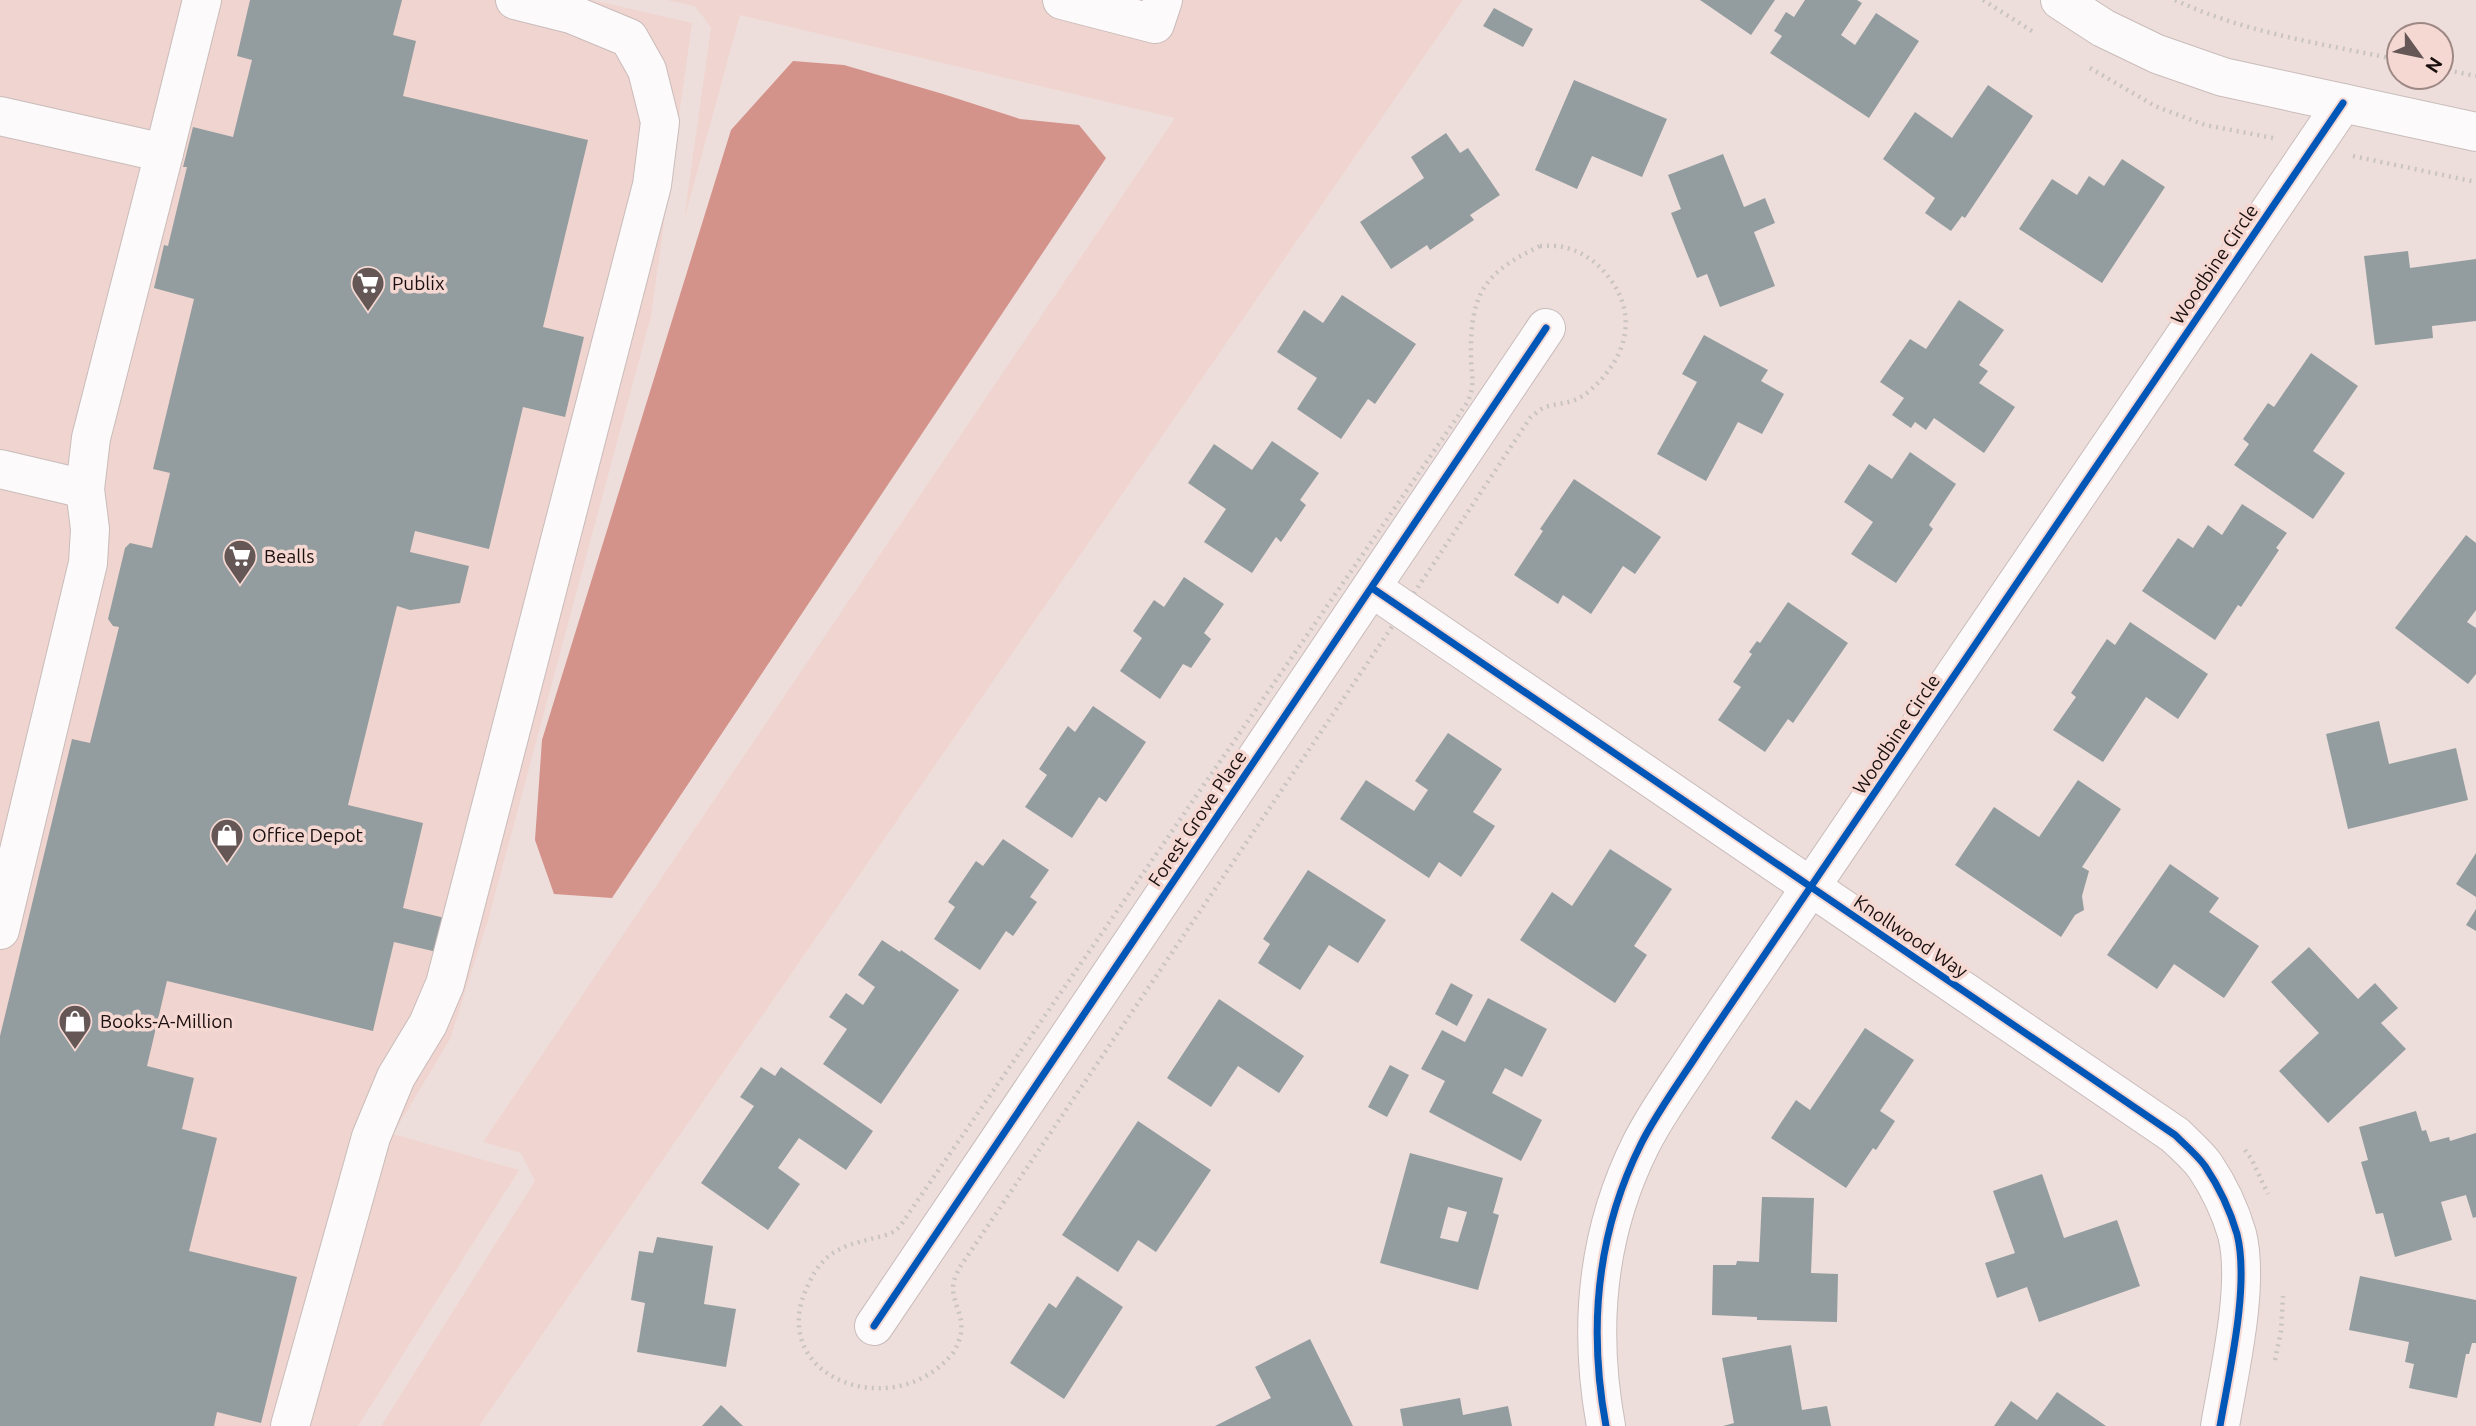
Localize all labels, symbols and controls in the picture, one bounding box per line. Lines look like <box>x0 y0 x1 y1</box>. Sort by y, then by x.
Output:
north arrow <box>2385 21 2455 91</box>
text: N <box>2421 53 2447 77</box>
street label: Woodbine Circle <box>2166 200 2262 328</box>
supermarket icon: Publix <box>349 264 387 313</box>
place label: Publix <box>392 272 445 294</box>
supermarket icon: Bealls <box>221 537 259 586</box>
place label: Bealls <box>264 545 315 567</box>
street label: Woodbine Circle <box>1848 670 1944 798</box>
street label: Forest Grove Place <box>1143 746 1251 890</box>
shop icon: Office Depot <box>208 816 246 865</box>
place label: Office Depot <box>252 824 364 846</box>
street label: Knollwood Way <box>1850 890 1972 982</box>
shop icon: Books-A-Million <box>56 1002 94 1051</box>
place label: Books-A-Million <box>100 1010 233 1032</box>

